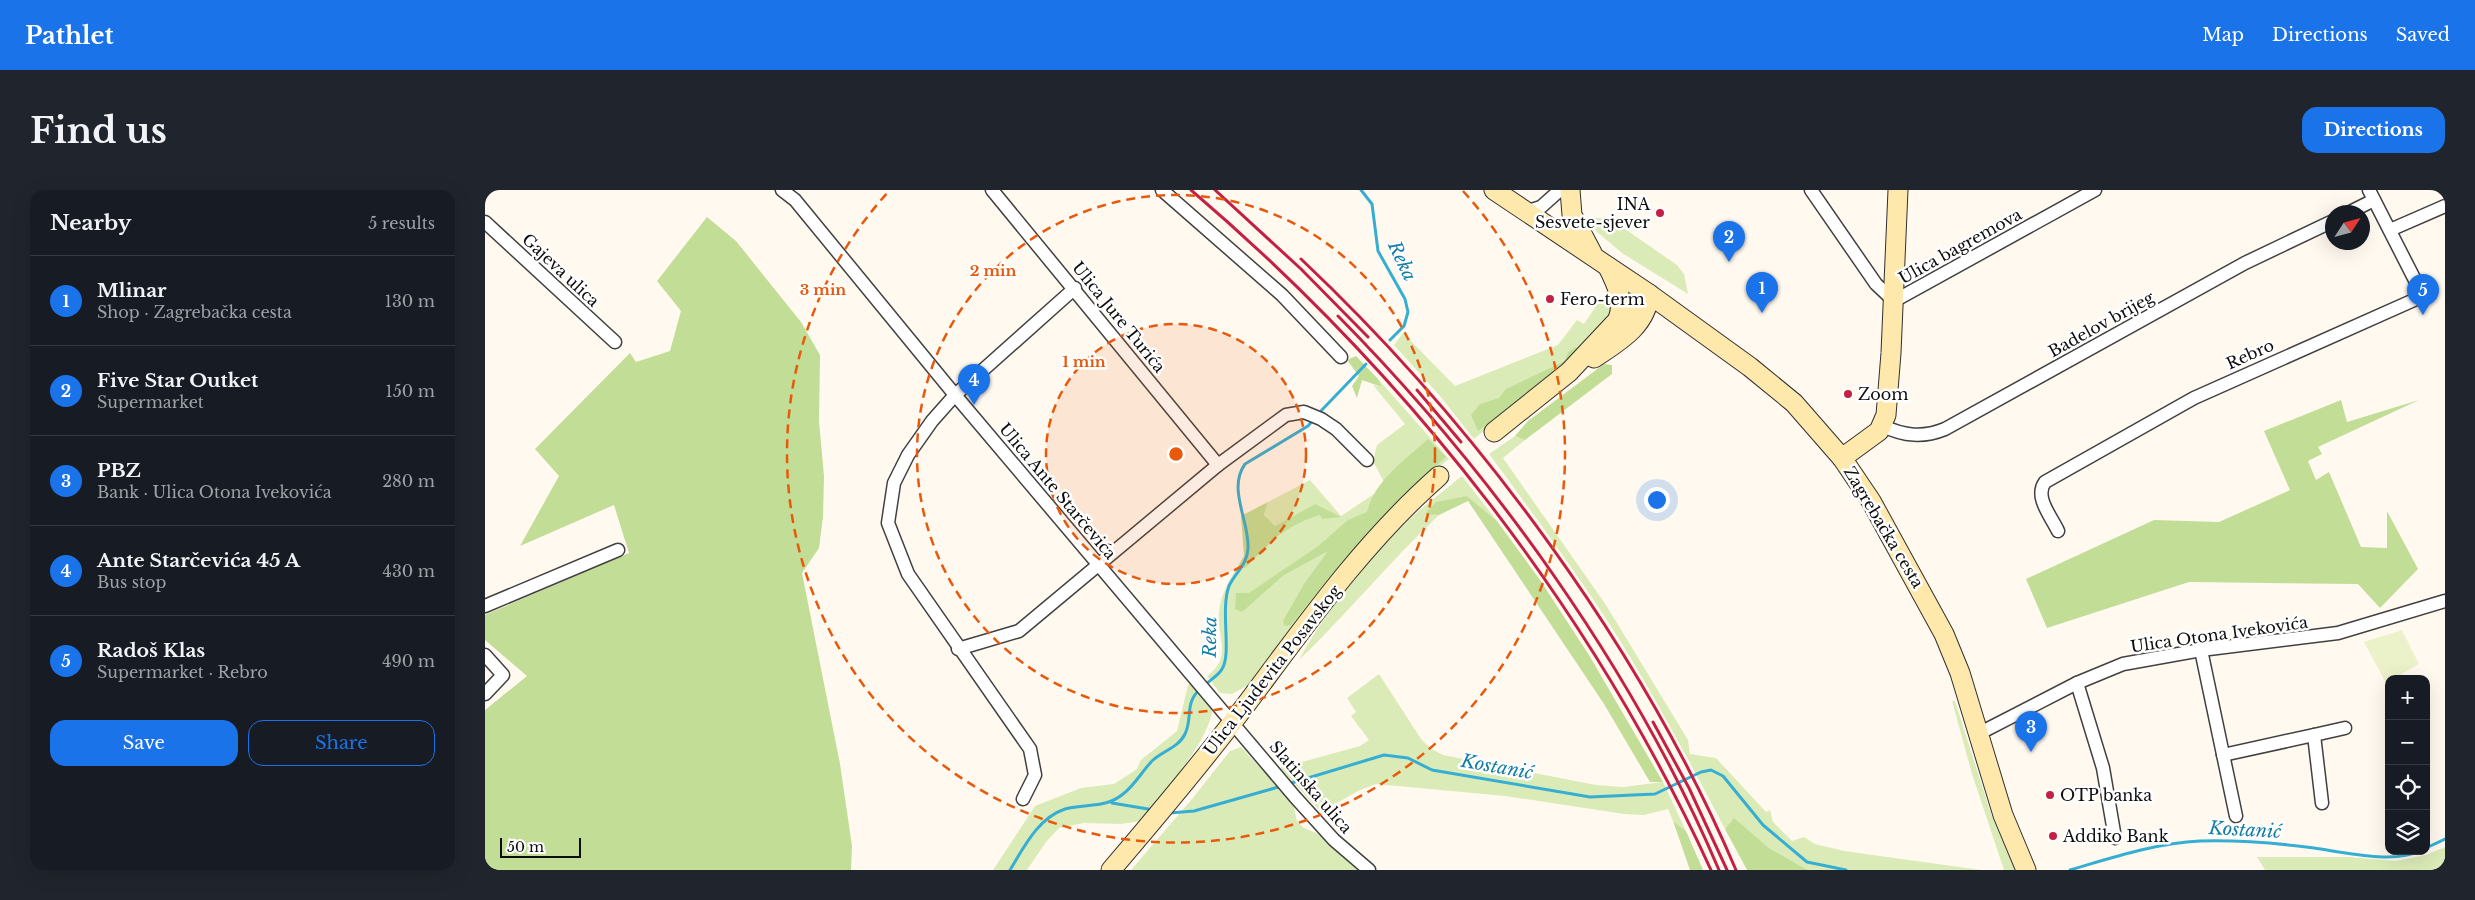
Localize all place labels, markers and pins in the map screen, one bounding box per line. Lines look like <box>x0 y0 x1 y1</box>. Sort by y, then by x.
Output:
place label: INA Sesvete-sjever <box>1535 194 1651 232</box>
marker: INA Sesvete-sjever <box>1654 207 1666 219</box>
pin: 2 <box>1713 221 1745 262</box>
pin: 1 <box>1746 272 1778 313</box>
pin: 5 <box>2407 274 2439 315</box>
place label: Fero-term <box>1560 289 1645 309</box>
marker: Fero-term <box>1544 293 1556 305</box>
pin: 4 <box>958 364 990 405</box>
place label: Zoom <box>1858 384 1908 404</box>
marker: Zoom <box>1842 388 1854 400</box>
centre of rings <box>1167 445 1185 463</box>
pin: 3 <box>2015 711 2047 752</box>
place label: OTP banka <box>2060 785 2152 805</box>
marker: OTP banka <box>2044 789 2056 801</box>
place label: Addiko Bank <box>2062 826 2169 846</box>
marker: Addiko Bank <box>2047 830 2059 842</box>

